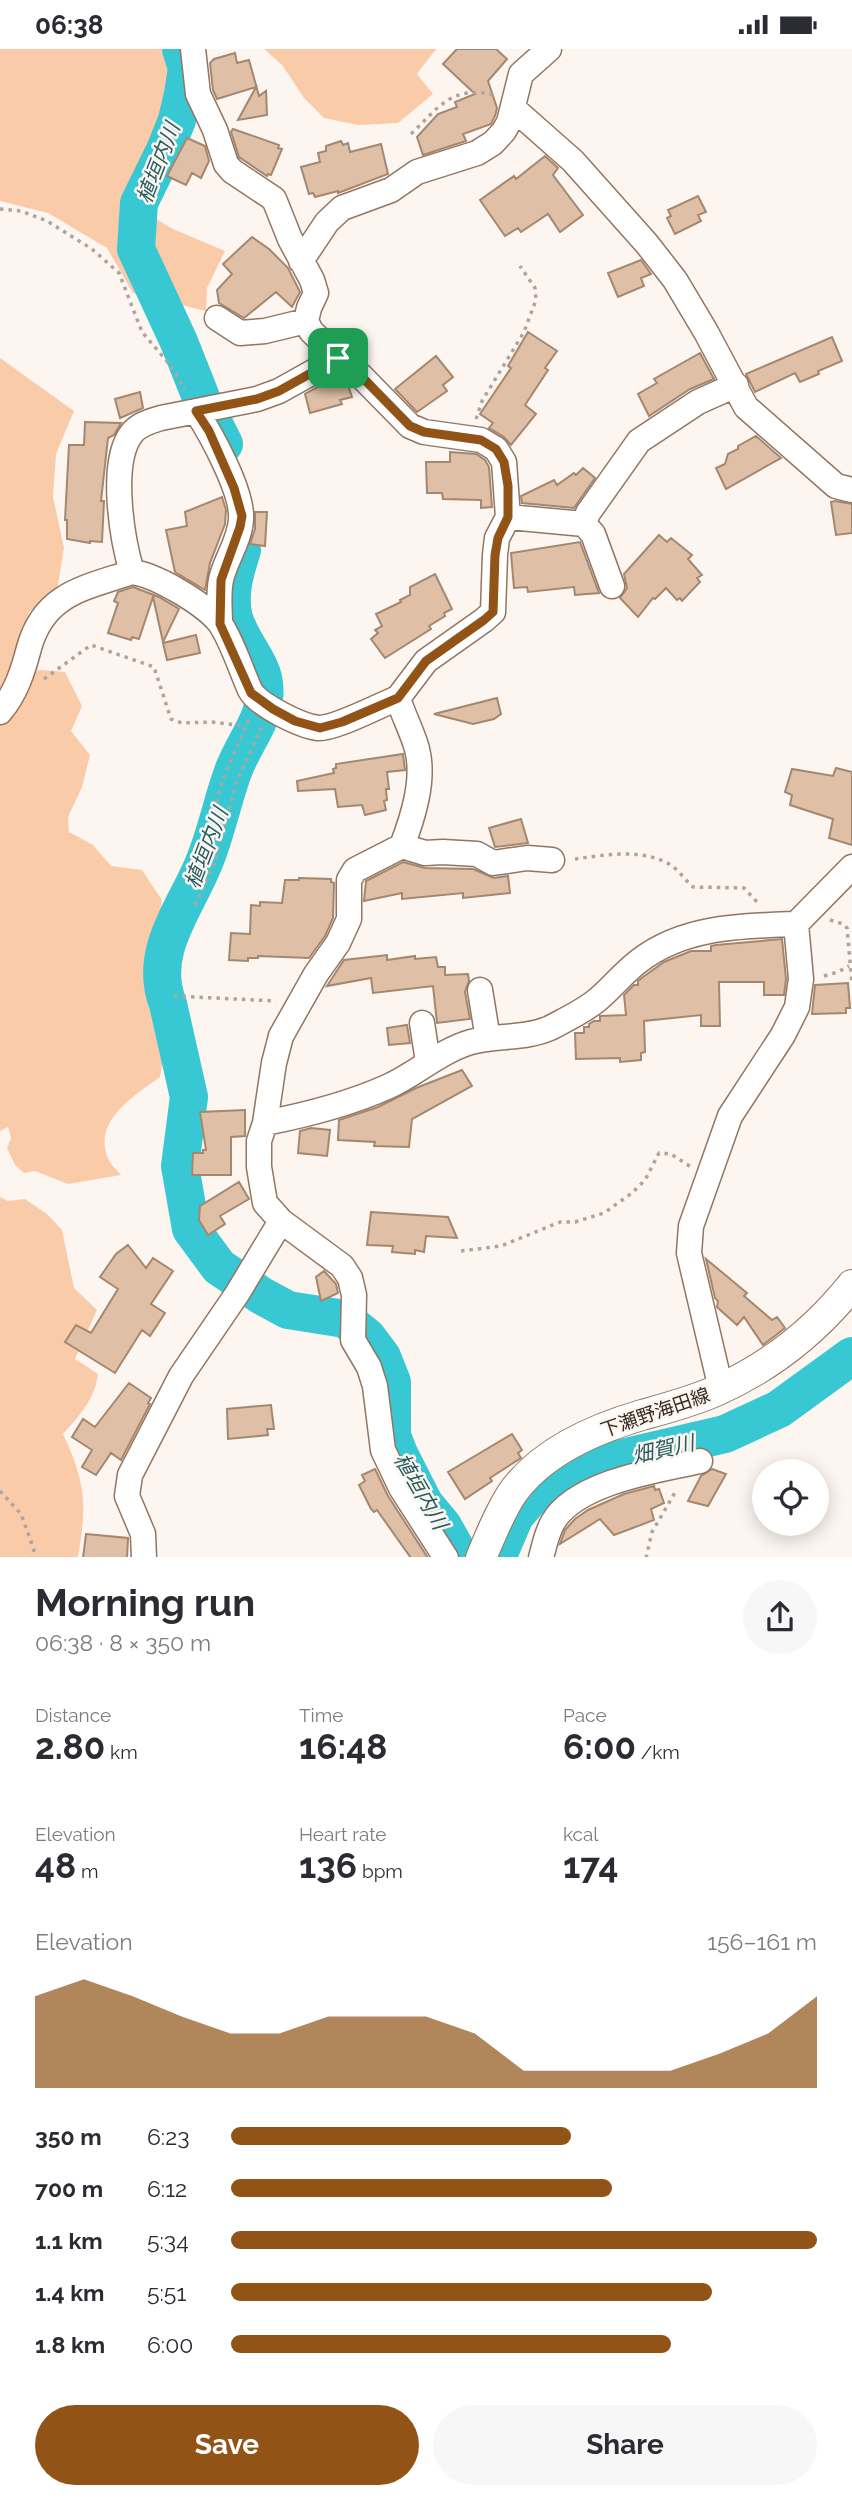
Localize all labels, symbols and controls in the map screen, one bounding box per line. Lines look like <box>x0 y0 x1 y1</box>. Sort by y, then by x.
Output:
text: 06:38 <box>35 10 103 40</box>
water label: 植垣内川 <box>131 117 185 207</box>
pin <box>308 328 368 388</box>
icon: arrive <box>319 339 357 377</box>
water label: 植垣内川 <box>179 802 233 892</box>
street label: 下瀬野海田線 <box>598 1383 712 1441</box>
water label: 畑賀川 <box>629 1429 698 1468</box>
water label: 植垣内川 <box>389 1448 454 1535</box>
map controls <box>752 1459 829 1536</box>
button: locate <box>752 1459 829 1536</box>
text: Morning run <box>35 1580 255 1625</box>
button: share <box>743 1580 817 1654</box>
text: 06:38 · 8 × 350 m <box>35 1629 211 1656</box>
text: Distance <box>35 1704 111 1726</box>
text: Time <box>299 1704 343 1726</box>
text: Pace <box>563 1704 607 1726</box>
text: 2.80 <box>35 1726 105 1767</box>
text: 16:48 <box>299 1726 387 1767</box>
text: 6:00 <box>563 1726 636 1767</box>
text: km <box>105 1741 138 1763</box>
text: /km <box>636 1741 680 1763</box>
text: Elevation <box>35 1823 116 1845</box>
text: Heart rate <box>299 1823 387 1845</box>
text: kcal <box>563 1823 599 1845</box>
text: 48 <box>35 1845 76 1886</box>
text: 136 <box>299 1845 357 1886</box>
text: 174 <box>563 1845 619 1886</box>
text: m <box>76 1860 98 1882</box>
text: bpm <box>357 1860 403 1882</box>
text: Elevation <box>35 1928 133 1955</box>
text: 156–161 m <box>707 1928 817 1955</box>
text: 350 m <box>35 2123 102 2150</box>
text: 6:23 <box>147 2123 189 2150</box>
text: 700 m <box>35 2175 103 2202</box>
text: 6:12 <box>147 2175 187 2202</box>
text: 1.1 km <box>35 2227 103 2254</box>
text: 5:34 <box>147 2227 189 2254</box>
text: 1.4 km <box>35 2279 104 2306</box>
text: 5:51 <box>147 2279 186 2306</box>
text: 1.8 km <box>35 2331 105 2358</box>
text: 6:00 <box>147 2331 193 2358</box>
button: Save <box>35 2405 419 2485</box>
button: Share <box>433 2405 817 2485</box>

